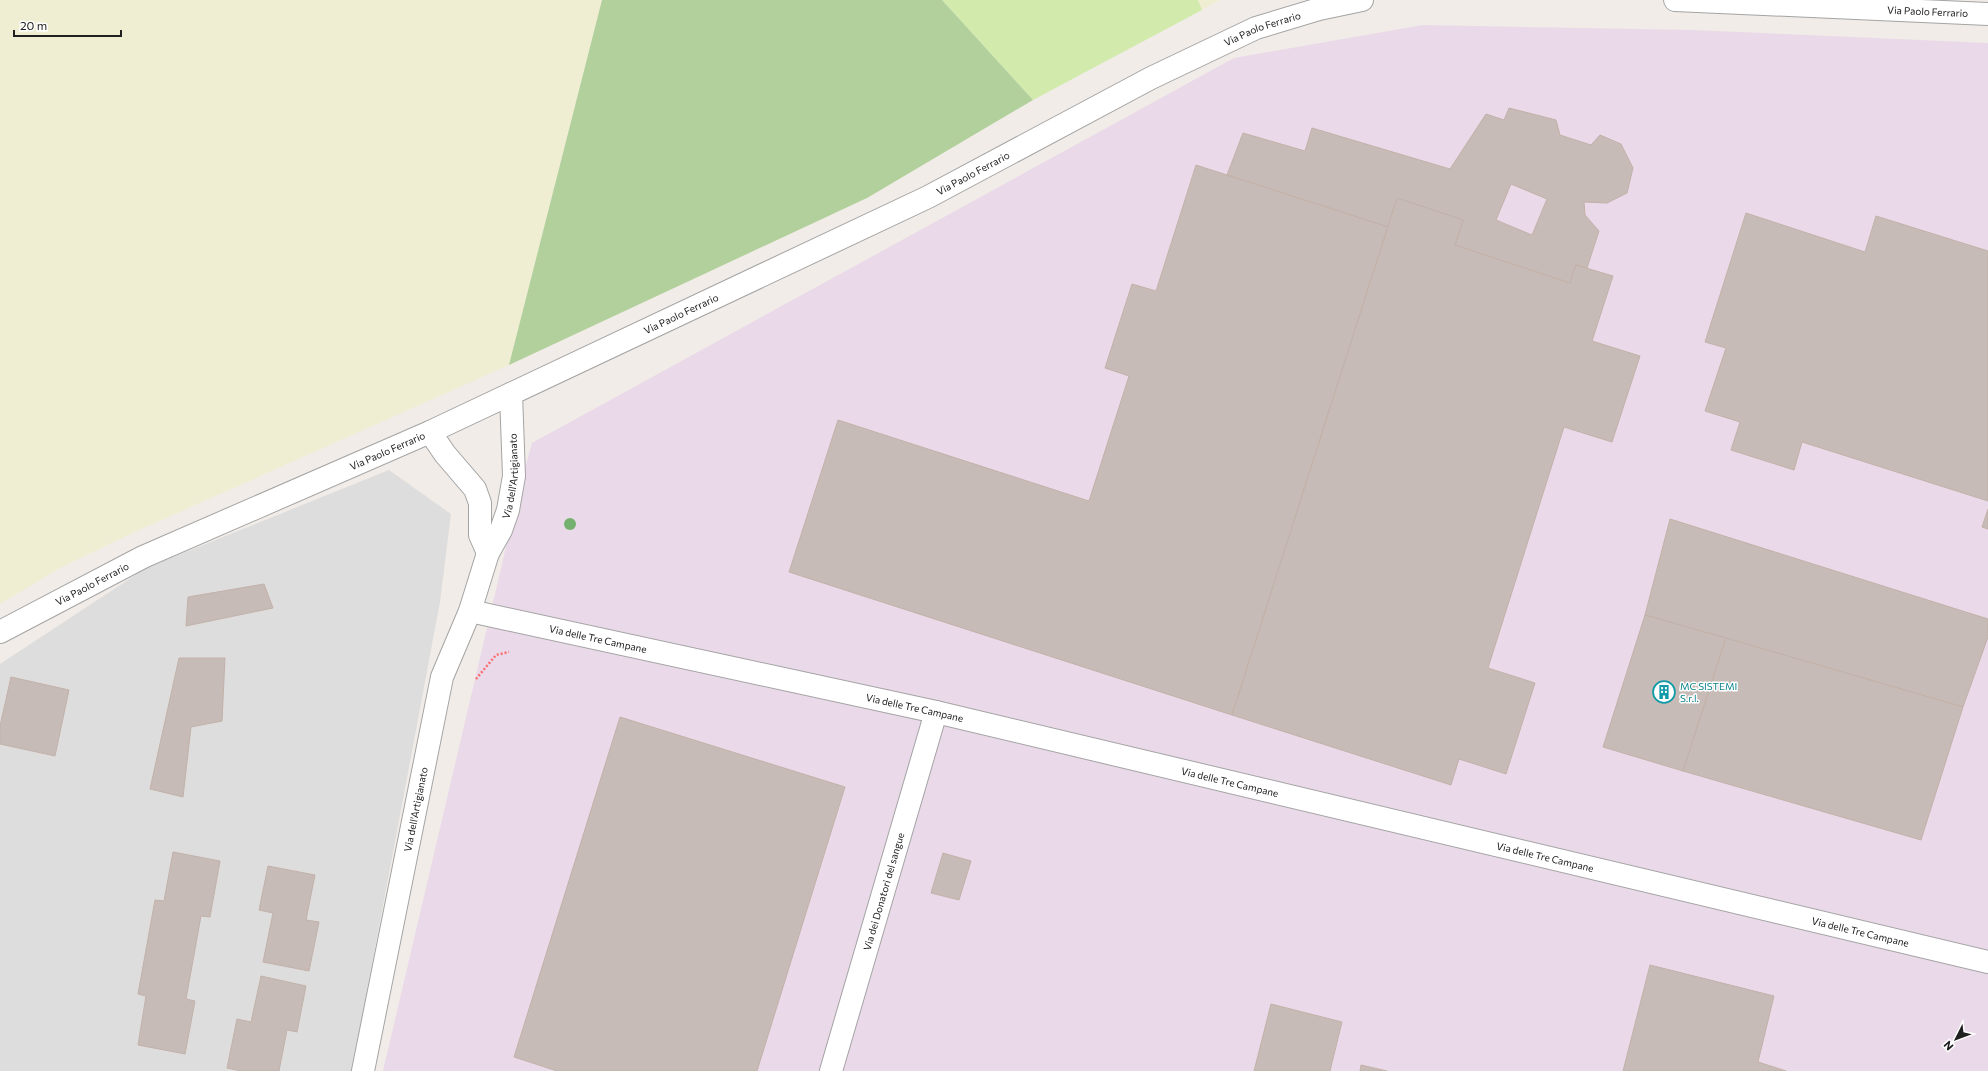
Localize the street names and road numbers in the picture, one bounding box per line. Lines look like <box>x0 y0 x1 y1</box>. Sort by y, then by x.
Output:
street label: Via Paolo Ferrario <box>1887 3 1969 19</box>
street label: Via Paolo Ferrario <box>1222 9 1302 48</box>
street label: Via Paolo Ferrario <box>934 149 1011 197</box>
street label: Via Paolo Ferrario <box>642 291 720 336</box>
street label: Via Paolo Ferrario <box>348 429 427 472</box>
street label: Via dell'Artigianato <box>499 433 520 520</box>
street label: Via Paolo Ferrario <box>53 560 131 608</box>
street label: Via delle Tre Campane <box>548 622 648 655</box>
street label: Via delle Tre Campane <box>865 691 965 724</box>
street label: Via delle Tre Campane <box>1180 765 1280 799</box>
street label: Via dell'Artigianato <box>401 766 430 853</box>
street label: Via dei Donatori del sangue <box>861 831 906 952</box>
street label: Via delle Tre Campane <box>1495 839 1595 874</box>
street label: Via delle Tre Campane <box>1811 914 1910 949</box>

